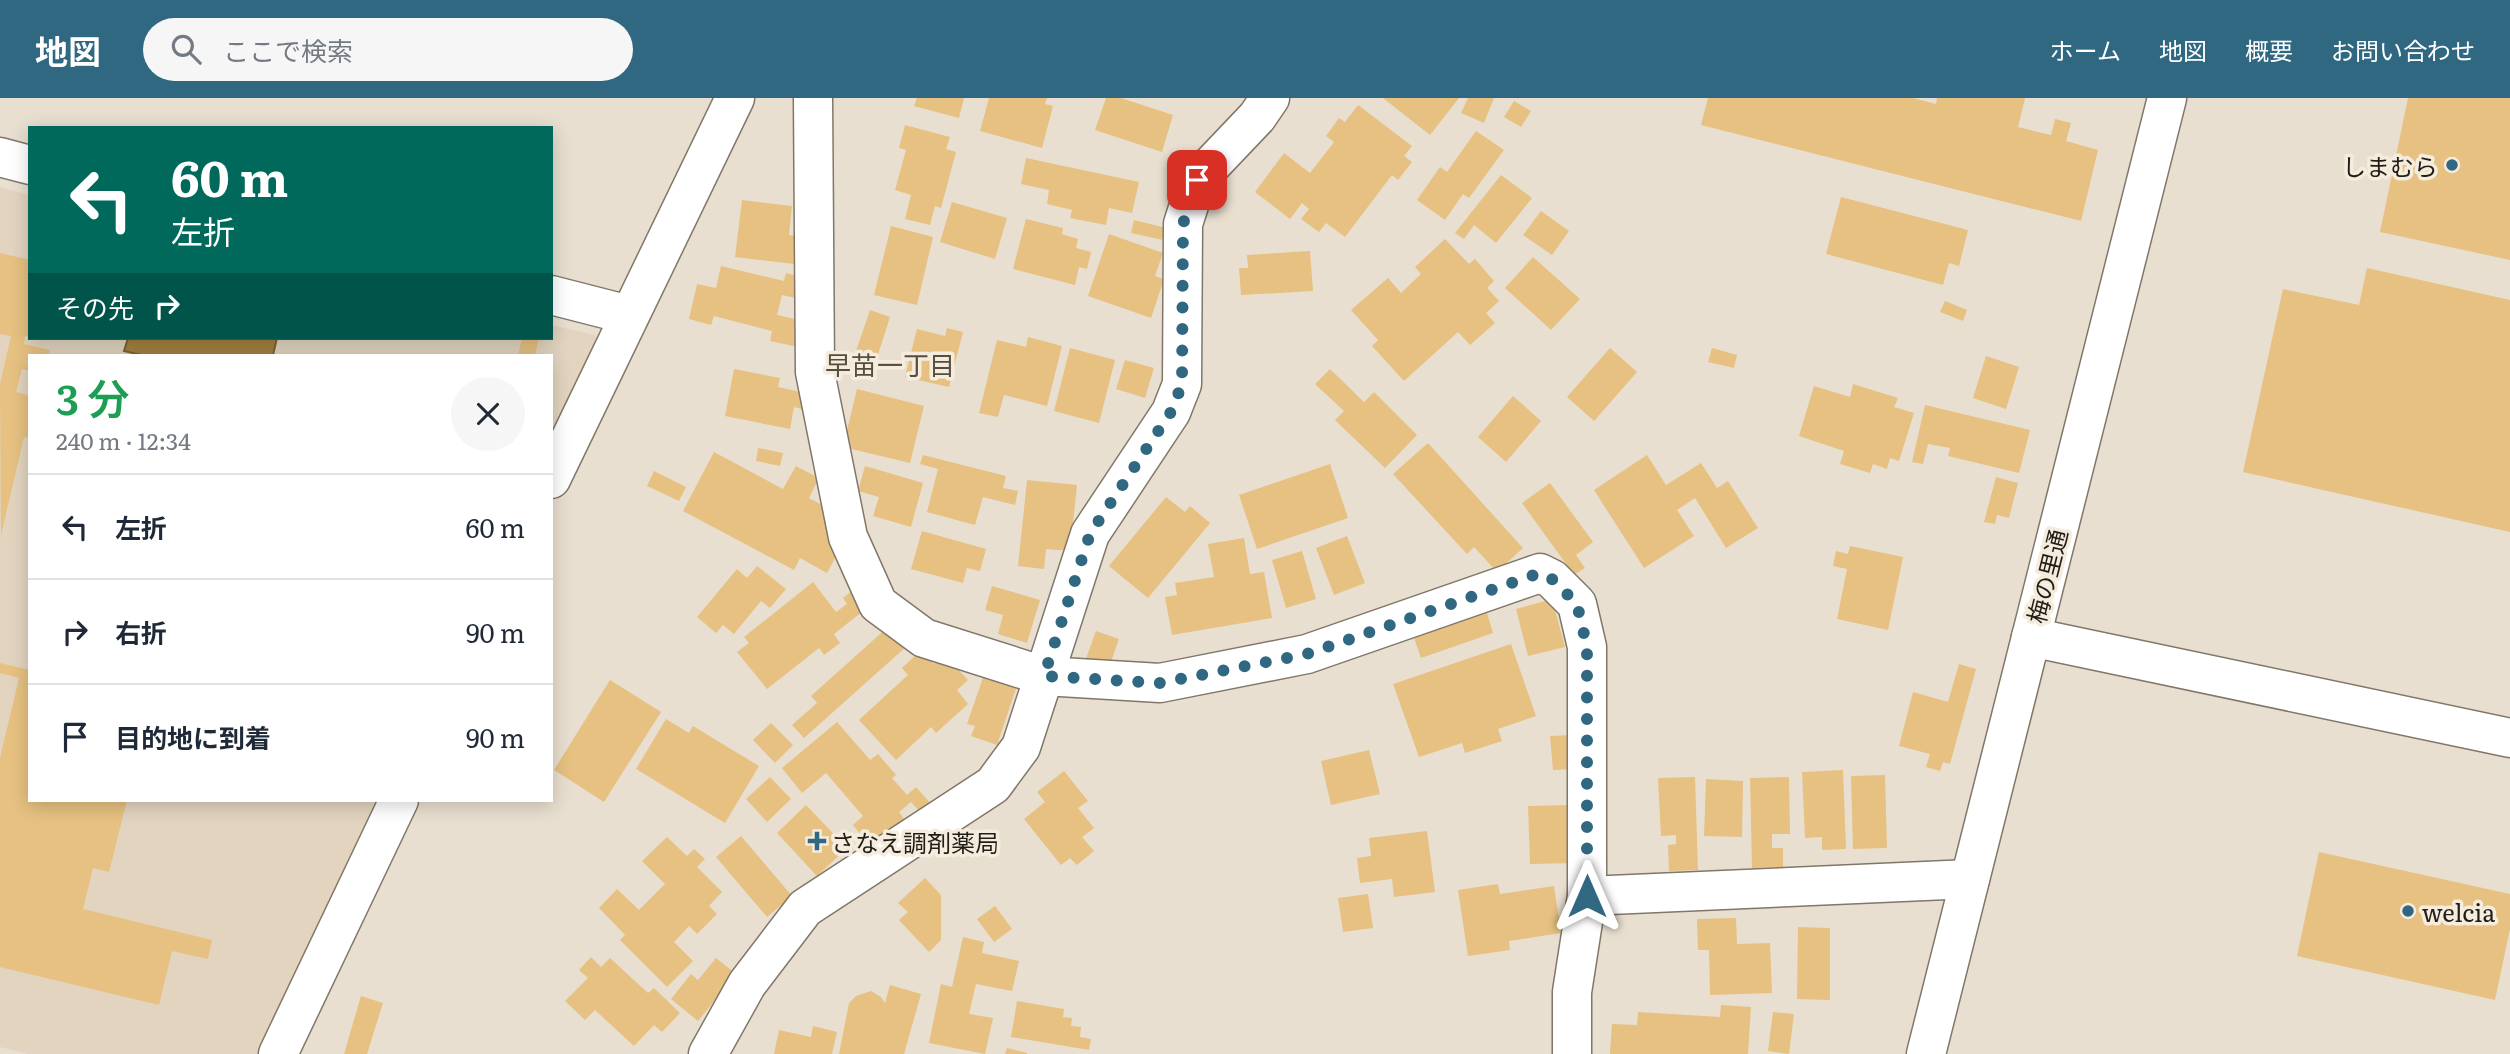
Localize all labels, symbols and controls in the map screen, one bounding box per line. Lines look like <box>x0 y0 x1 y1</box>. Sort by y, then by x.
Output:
search box <box>143 18 633 81</box>
text: 地図 <box>35 25 101 74</box>
icon: search <box>167 30 205 68</box>
text: ここで検索 <box>223 30 353 69</box>
text: ホーム <box>2050 32 2121 67</box>
text: 地図 <box>2159 32 2207 67</box>
text: 概要 <box>2245 32 2293 67</box>
text: お問い合わせ <box>2331 32 2475 67</box>
text: 60 m <box>171 139 288 212</box>
place label: しまむら <box>2342 148 2438 183</box>
pin <box>1167 150 1227 210</box>
icon: left <box>56 154 147 245</box>
marker: しまむら <box>2444 157 2460 173</box>
icon: arrive <box>1178 161 1216 199</box>
text: 左折 <box>171 206 235 254</box>
text: その先 <box>56 287 134 326</box>
icon: right <box>148 287 186 325</box>
district label: 早苗一丁目 <box>825 344 955 383</box>
text: 3 分 <box>56 366 130 428</box>
button: close <box>451 377 525 451</box>
text: 240 m · 12:34 <box>56 423 191 457</box>
text: 左折 <box>115 507 167 546</box>
text: 60 m <box>466 507 525 546</box>
icon: left <box>56 508 94 546</box>
street label: 梅の里通 <box>2017 525 2075 627</box>
text: 右折 <box>115 612 167 651</box>
text: 90 m <box>466 612 525 651</box>
icon: right <box>56 613 94 651</box>
text: 目的地に到着 <box>115 717 271 756</box>
text: 90 m <box>466 717 525 756</box>
icon: arrive <box>56 718 94 756</box>
place label: さなえ調剤薬局 <box>831 824 999 859</box>
marker: さなえ調剤薬局 <box>809 833 825 849</box>
position arrow <box>1550 859 1624 933</box>
place label: welcia <box>2422 894 2495 929</box>
marker: welcia <box>2400 903 2416 919</box>

